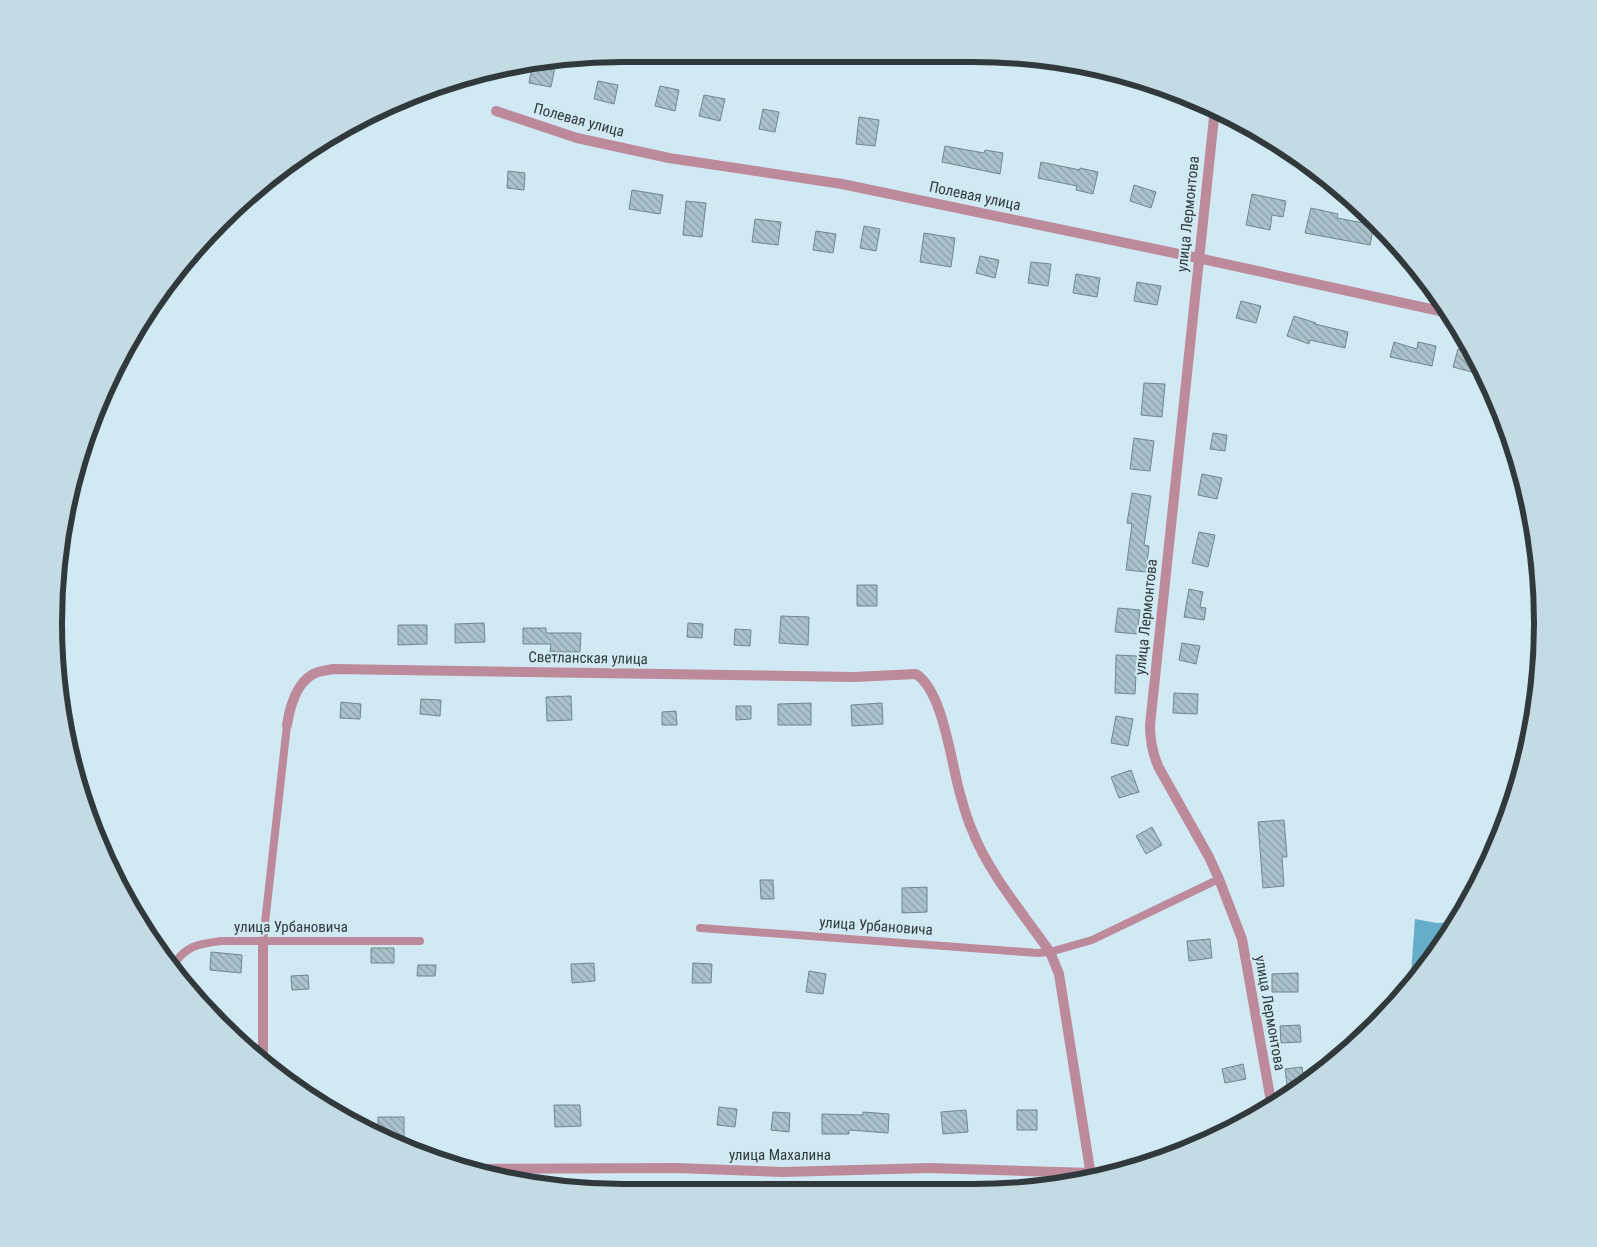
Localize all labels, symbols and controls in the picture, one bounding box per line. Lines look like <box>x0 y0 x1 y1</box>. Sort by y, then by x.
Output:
street label: Полевая улица <box>532 99 626 141</box>
street label: улица Лермонтова <box>1173 155 1203 273</box>
street label: Полевая улица <box>928 178 1022 214</box>
street label: улица Лермонтова <box>1131 558 1161 676</box>
street label: Светланская улица <box>528 648 648 668</box>
street label: улица Урбановича <box>819 913 933 939</box>
street label: улица Урбановича <box>234 918 348 936</box>
street label: улица Лермонтова <box>1251 954 1289 1072</box>
street label: улица Махалина <box>729 1146 831 1164</box>

